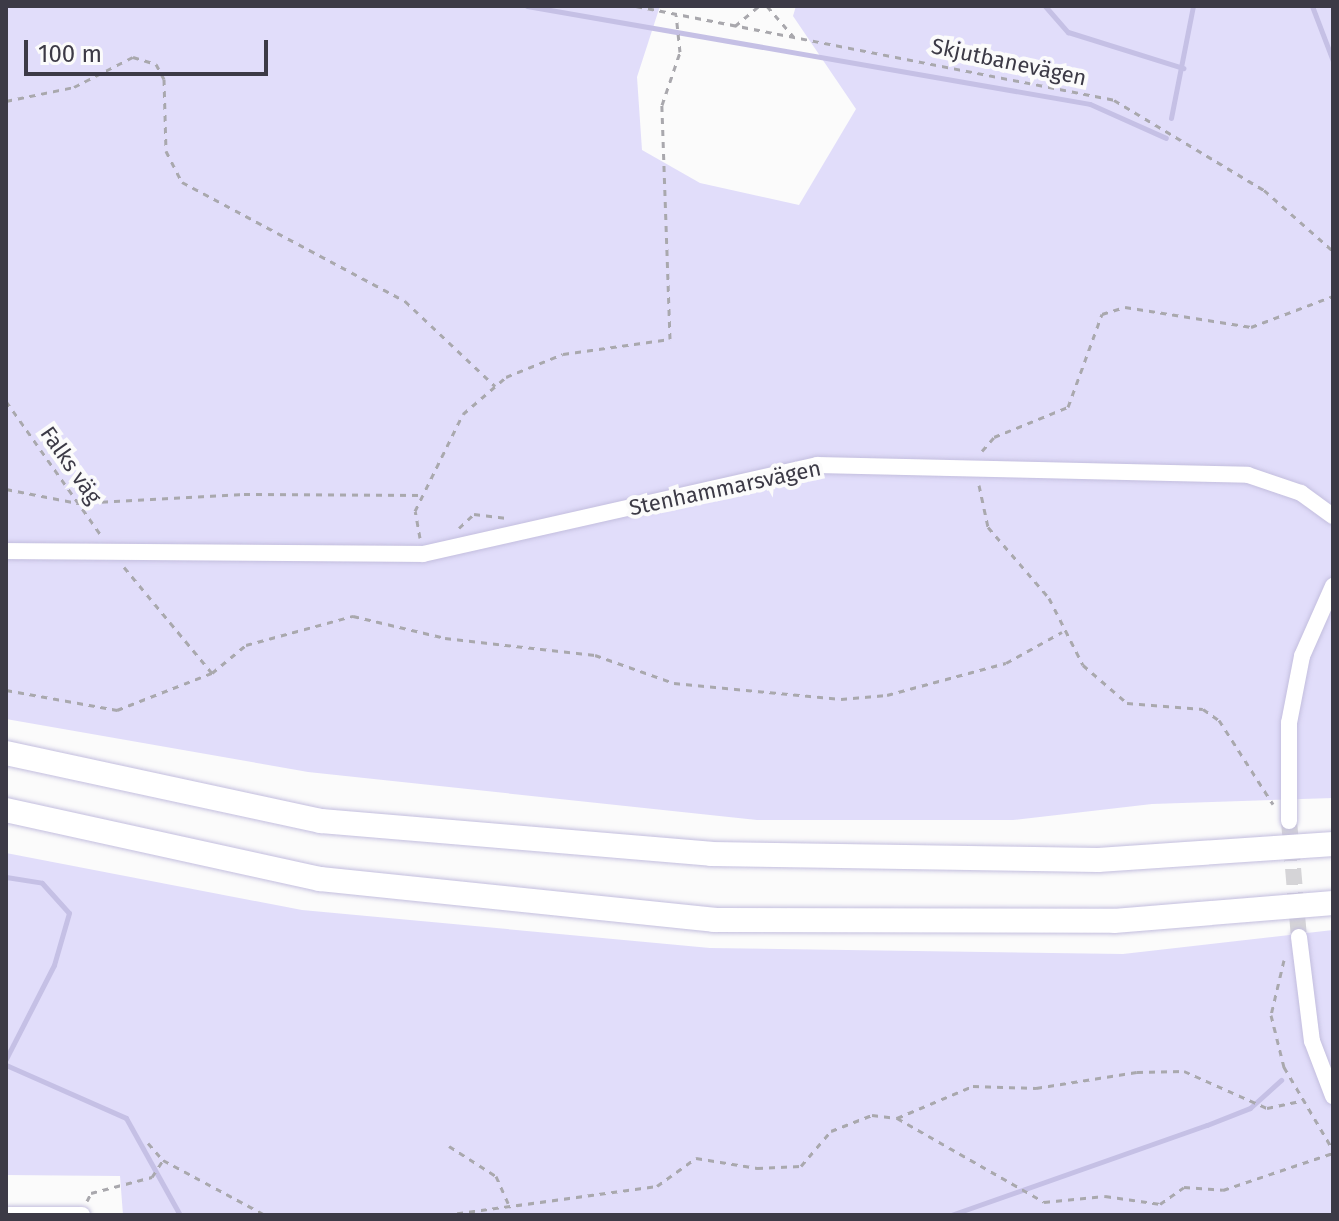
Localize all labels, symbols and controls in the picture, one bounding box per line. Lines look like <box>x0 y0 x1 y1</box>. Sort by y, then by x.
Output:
scale bar <box>28 24 272 74</box>
street label: Skjutbanevägen <box>929 33 1089 91</box>
text: 100 m <box>38 40 102 68</box>
street label: Falks väg <box>35 421 107 509</box>
street label: Stenhammarsvägen <box>627 455 823 521</box>

